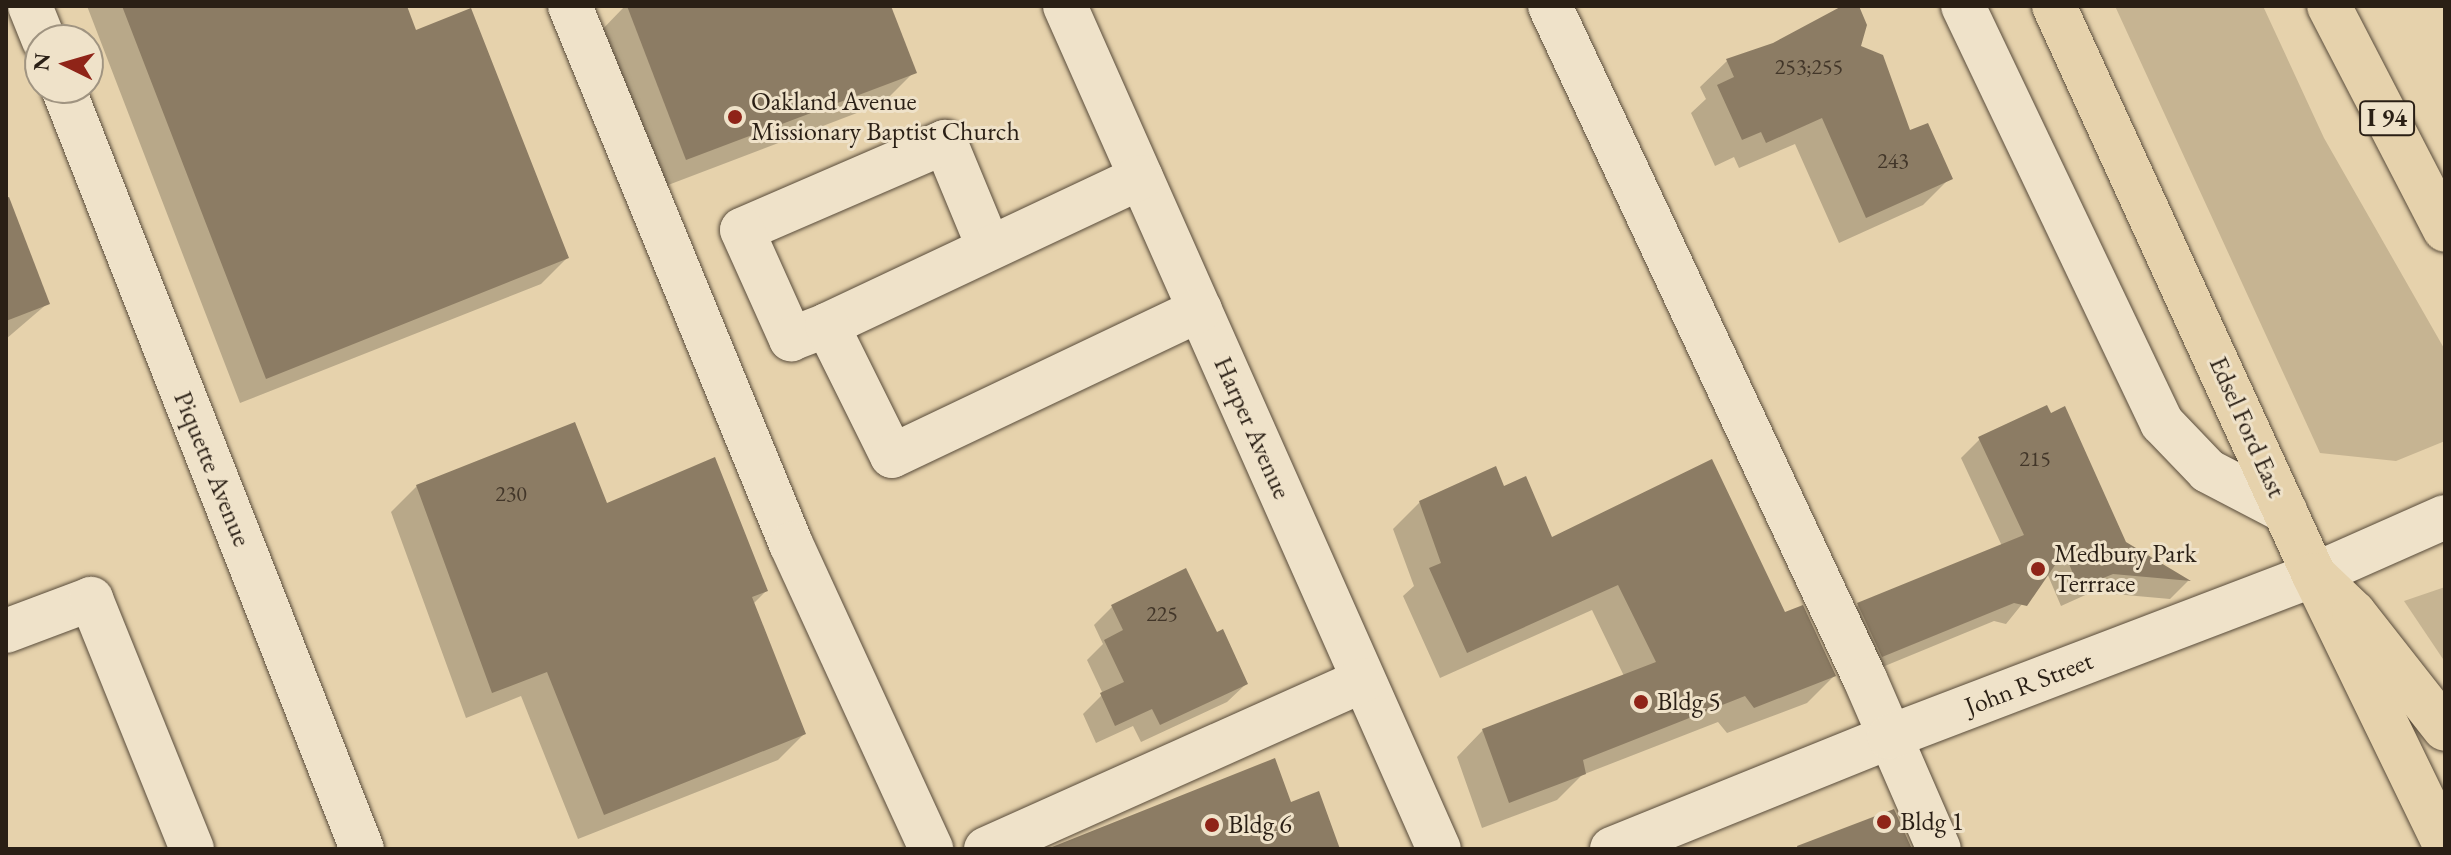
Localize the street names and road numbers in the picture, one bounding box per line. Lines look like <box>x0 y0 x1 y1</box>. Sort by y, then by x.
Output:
road number: I 94 <box>2359 98 2415 138</box>
street label: Harper Avenue <box>1207 352 1297 504</box>
street label: Edsel Ford East <box>2202 352 2292 502</box>
street label: Piquette Avenue <box>167 387 257 551</box>
street label: John R Street <box>1961 645 2097 723</box>

